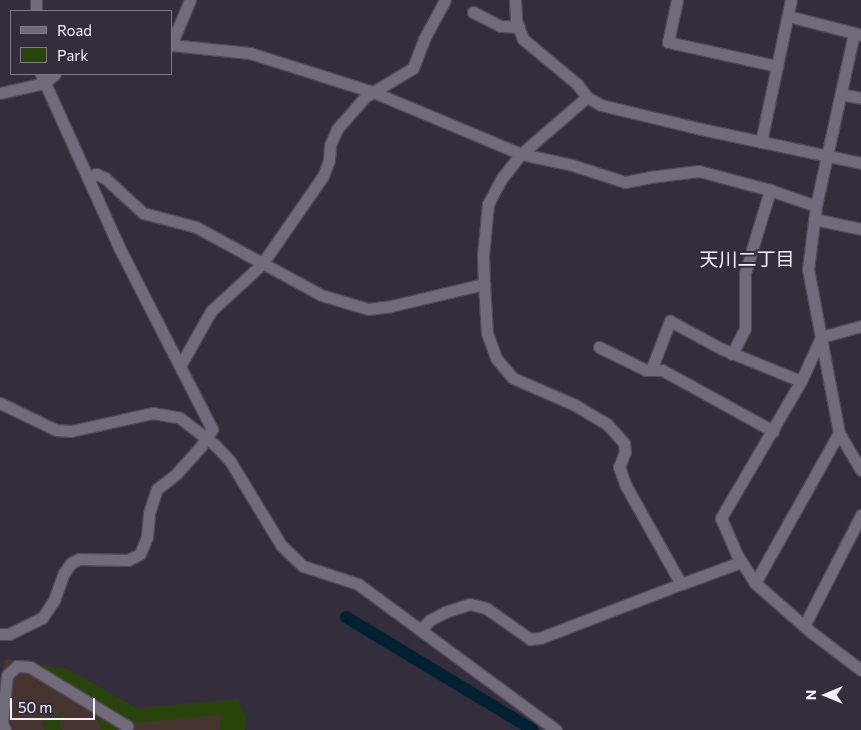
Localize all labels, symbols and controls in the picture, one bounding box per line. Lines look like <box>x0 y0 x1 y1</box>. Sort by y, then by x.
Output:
legend <box>10 10 172 75</box>
text: Road <box>57 21 92 39</box>
text: Park <box>57 46 88 64</box>
district label: 天川二丁目 <box>700 248 794 270</box>
north arrow <box>801 670 851 720</box>
scale bar <box>12 688 98 720</box>
text: N <box>802 690 819 700</box>
text: 50 m <box>18 698 52 716</box>

